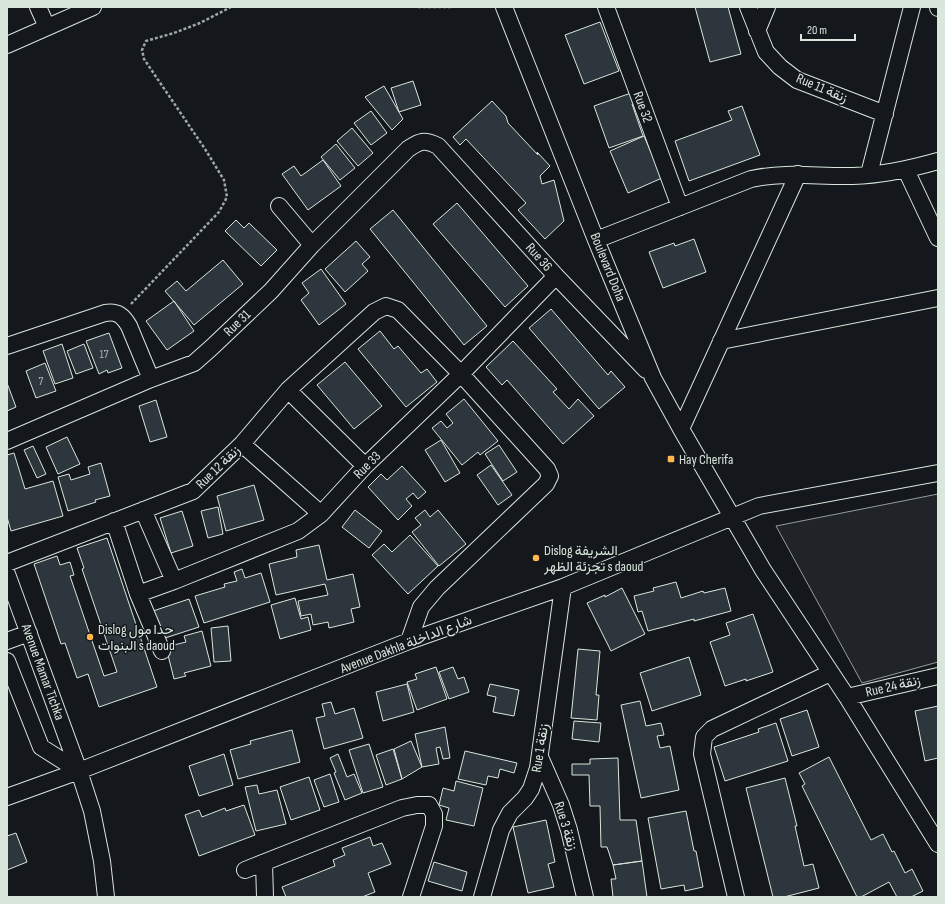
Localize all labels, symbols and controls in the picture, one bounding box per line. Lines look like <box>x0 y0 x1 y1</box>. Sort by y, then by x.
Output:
scale bar <box>801 16 855 42</box>
text: 20 m <box>807 23 827 38</box>
street label: Rue 11 زنقة <box>794 70 850 107</box>
street label: Rue 32 <box>630 89 657 125</box>
street label: Boulevard Doha <box>587 230 629 304</box>
street label: Rue 36 <box>522 239 556 275</box>
street label: Rue 31 <box>220 306 254 340</box>
house number: 17 <box>100 347 109 362</box>
house number: 7 <box>39 374 44 389</box>
street label: Rue 12 زنقة <box>192 442 244 492</box>
street label: Rue 33 <box>350 448 384 482</box>
place label: Hay Cherifa <box>679 451 733 468</box>
marker: Hay Cherifa <box>666 454 676 464</box>
place label: Dislog الشريفة تجزئة الظهر s daoud <box>543 542 644 575</box>
marker: Dislog الشريفة تجزئة الظهر s daoud <box>531 553 541 563</box>
street label: Avenue Dakhla شارع الداخلة <box>337 611 475 679</box>
street label: Avenue Mamar Tichka <box>17 621 68 723</box>
place label: Dislog حدا مول البنوات s daoud <box>98 621 175 654</box>
marker: Dislog حدا مول البنوات s daoud <box>85 632 95 642</box>
street label: Rue 24 زنقة <box>864 671 922 701</box>
street label: Rue 1 زنقة <box>528 722 552 774</box>
street label: Rue 3 زنقة <box>551 799 582 853</box>

